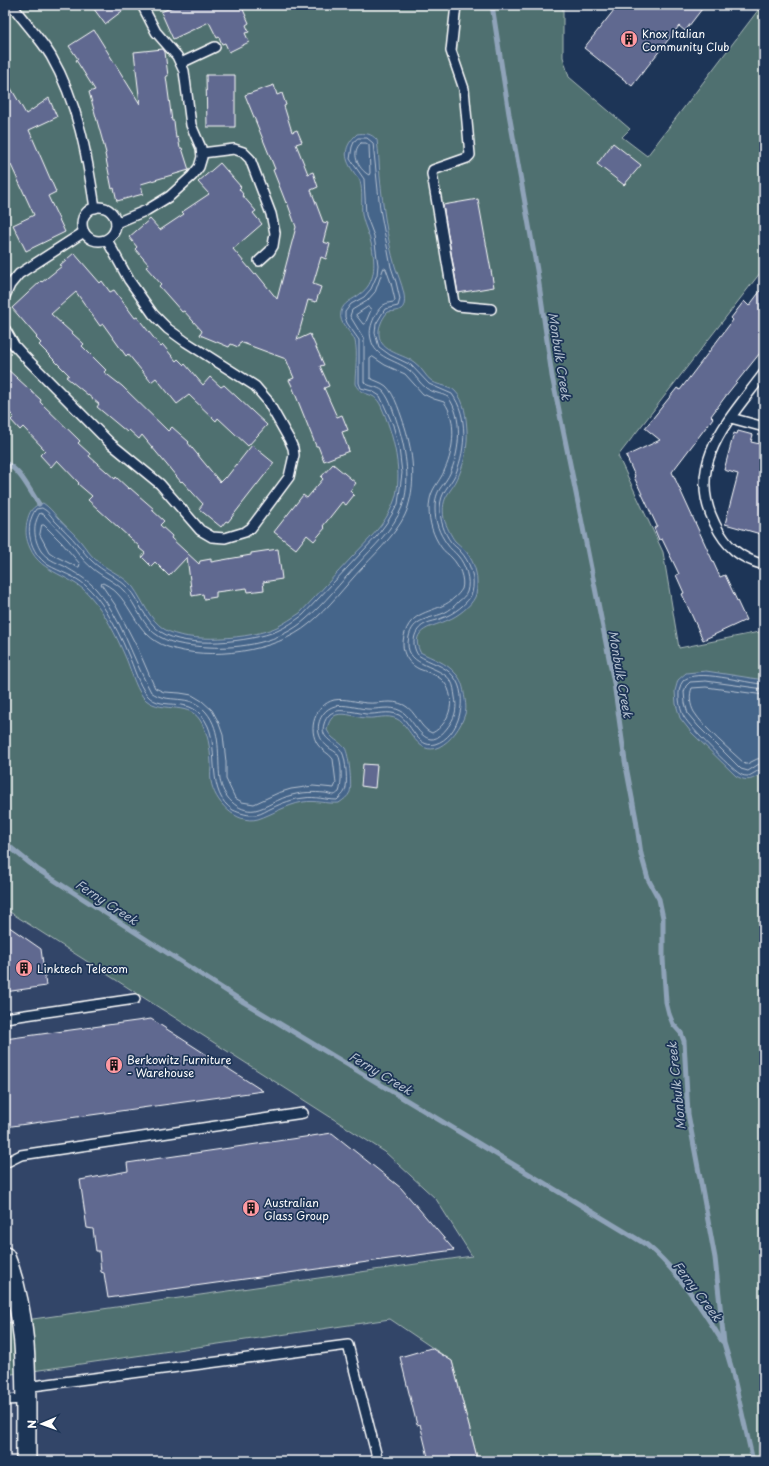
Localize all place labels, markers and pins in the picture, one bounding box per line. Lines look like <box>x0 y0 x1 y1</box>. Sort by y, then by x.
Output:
place label: Knox Italian Community Club <box>642 25 729 55</box>
building icon: Knox Italian Community Club <box>619 29 639 49</box>
building icon: Linktech Telecom <box>14 958 34 978</box>
place label: Linktech Telecom <box>37 960 128 977</box>
place label: Berkowitz Furniture - Warehouse <box>127 1051 231 1081</box>
building icon: Berkowitz Furniture - Warehouse <box>104 1055 124 1075</box>
place label: Australian Glass Group <box>264 1194 329 1224</box>
building icon: Australian Glass Group <box>241 1198 261 1218</box>

